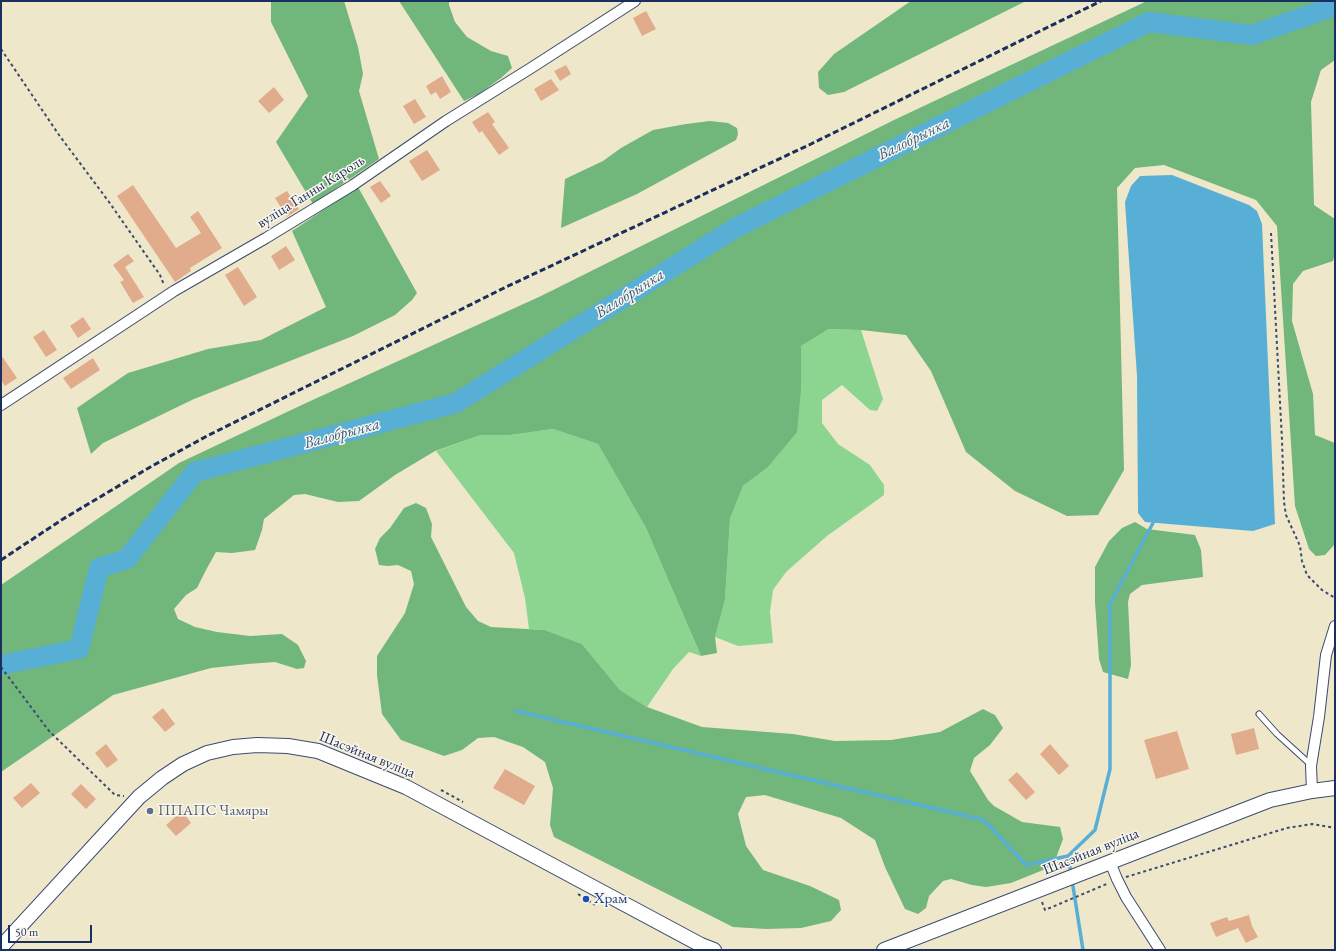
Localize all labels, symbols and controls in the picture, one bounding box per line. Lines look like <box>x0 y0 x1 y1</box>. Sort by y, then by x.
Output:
water label: Валобрынка <box>875 113 953 165</box>
street label: вуліца Ганны Кароль <box>254 152 368 232</box>
water label: Валобрынка <box>592 265 668 323</box>
water label: Валобрынка <box>302 415 382 453</box>
street label: Шасэйная вуліца <box>316 728 418 782</box>
place label: ППАПС Чамяры <box>158 802 268 820</box>
marker: ППАПС Чамяры <box>145 806 155 816</box>
street label: Шасэйная вуліца <box>1040 825 1142 879</box>
place label: Храм <box>594 890 627 908</box>
marker: Храм <box>581 894 591 904</box>
scale bar <box>10 917 94 943</box>
text: 50 m <box>15 924 38 940</box>

